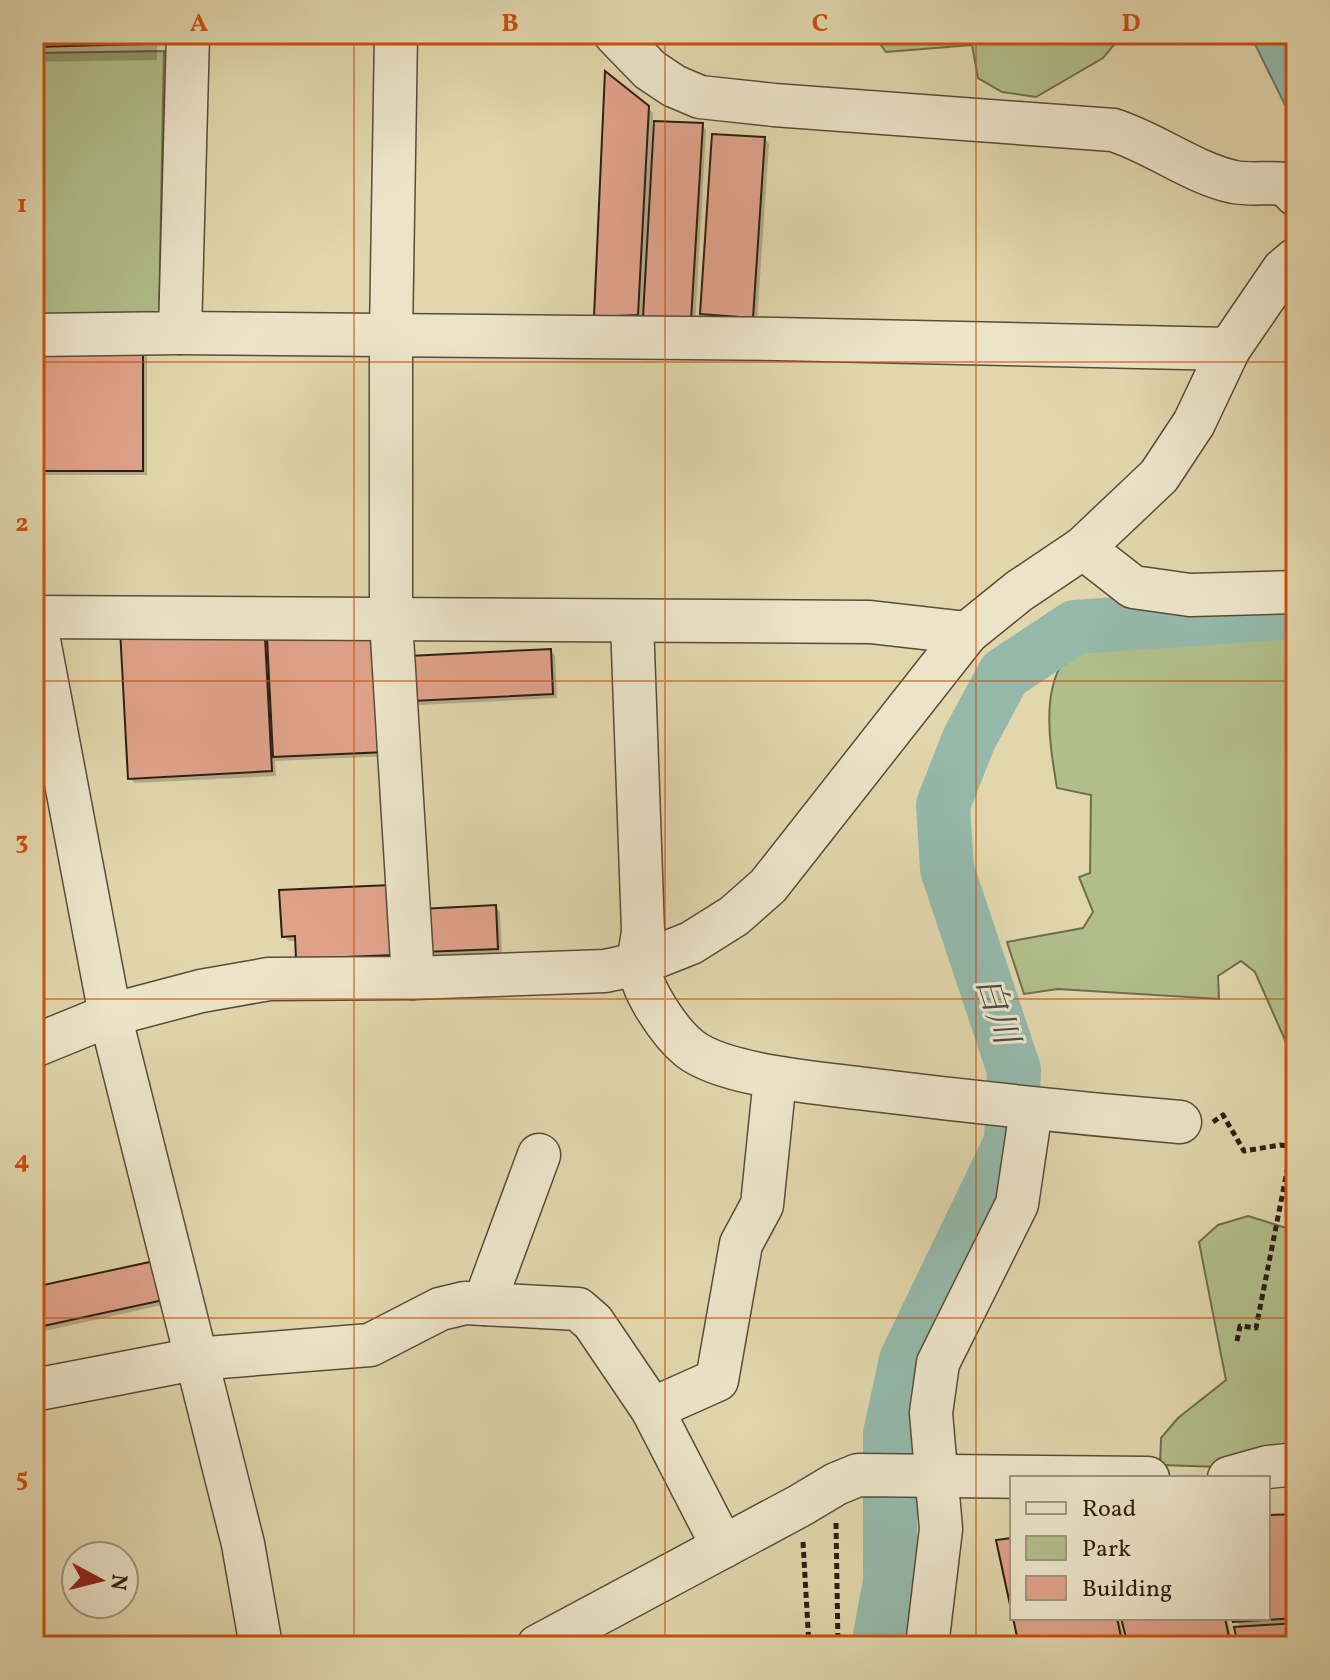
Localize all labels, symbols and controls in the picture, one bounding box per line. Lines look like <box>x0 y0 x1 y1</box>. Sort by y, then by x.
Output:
text: A <box>190 6 209 42</box>
text: B <box>501 6 519 42</box>
text: C <box>812 6 828 42</box>
text: D <box>1121 6 1141 42</box>
text: 1 <box>17 187 27 223</box>
text: 2 <box>15 506 29 542</box>
text: 3 <box>15 824 29 860</box>
water label: 白川 <box>962 971 1029 1054</box>
text: 4 <box>14 1143 30 1179</box>
text: 5 <box>16 1461 28 1497</box>
legend <box>1010 1476 1270 1620</box>
text: Road <box>1082 1493 1136 1527</box>
text: Park <box>1082 1533 1131 1567</box>
north arrow <box>60 1540 140 1620</box>
text: N <box>101 1572 134 1592</box>
text: Building <box>1082 1573 1172 1607</box>

